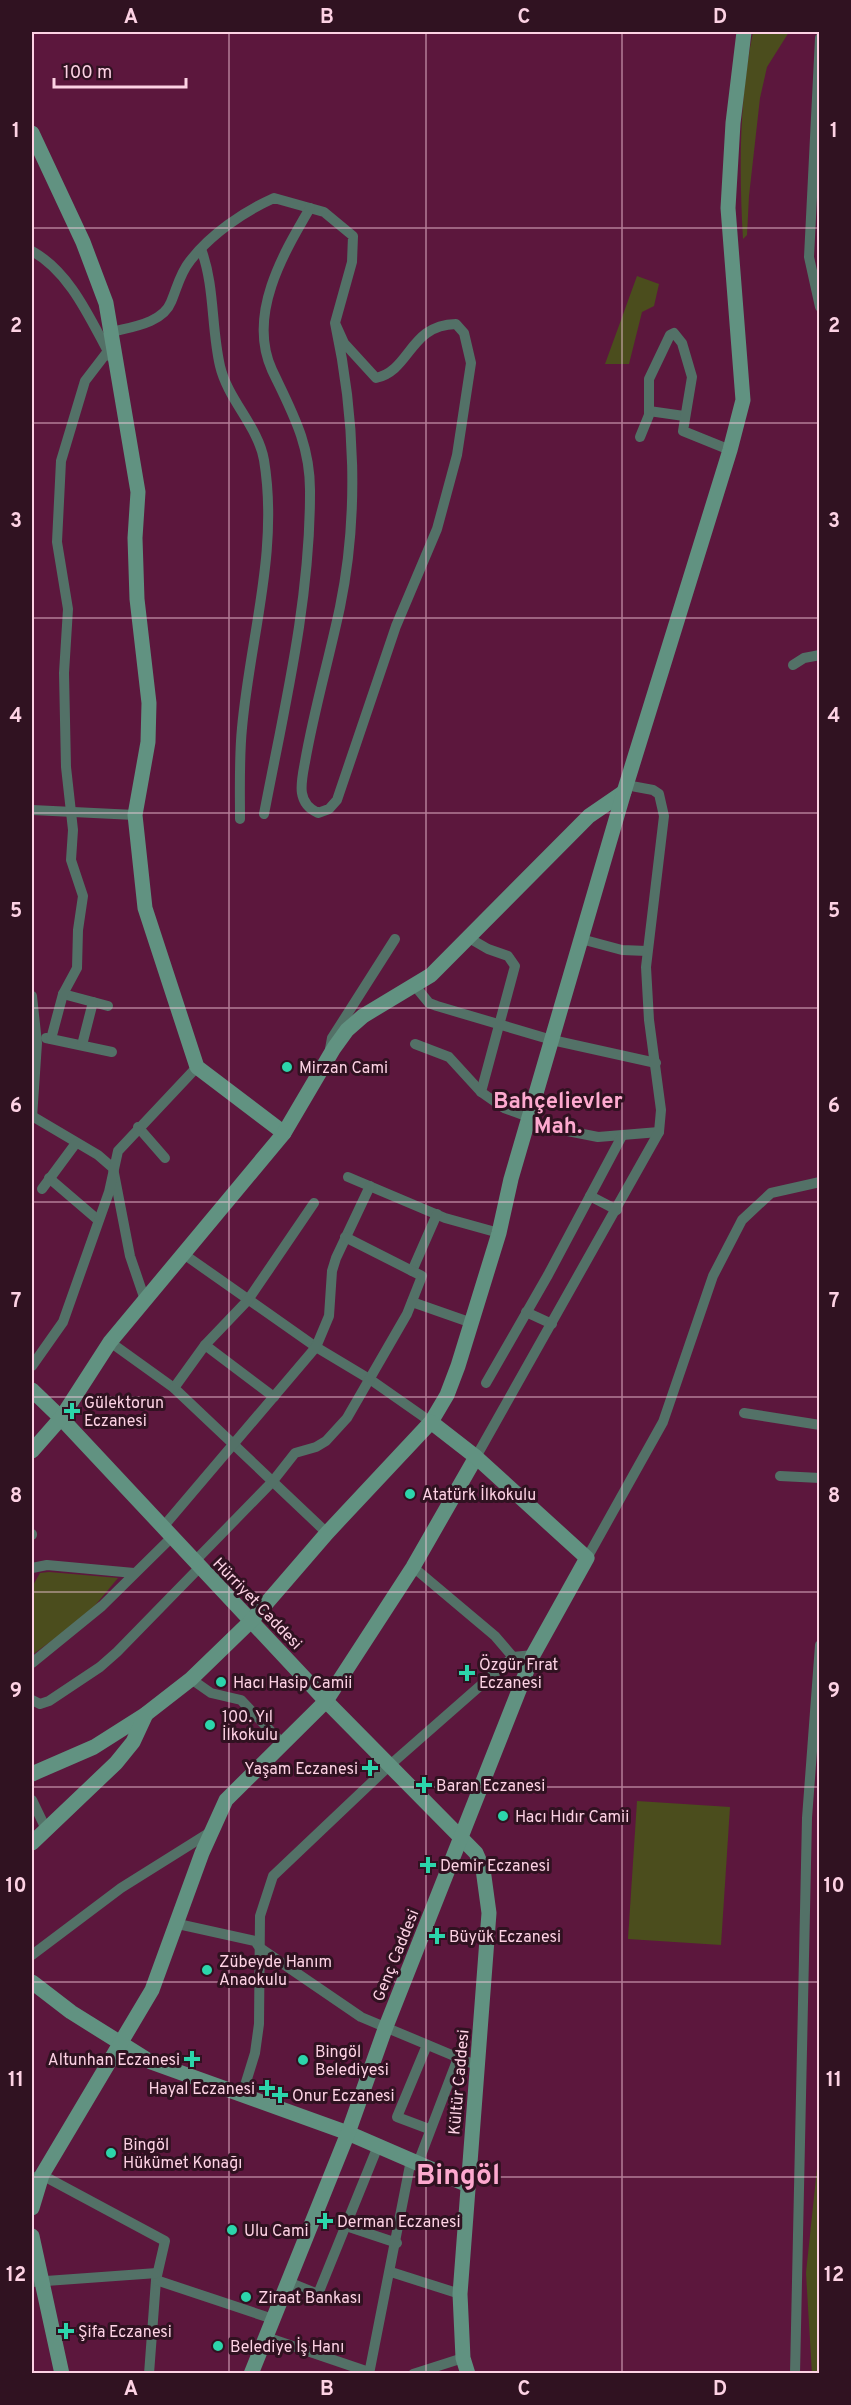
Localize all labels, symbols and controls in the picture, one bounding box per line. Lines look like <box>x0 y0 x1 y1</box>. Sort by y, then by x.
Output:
text: A <box>124 5 138 31</box>
text: B <box>320 5 334 31</box>
text: C <box>518 5 530 31</box>
text: D <box>713 5 727 31</box>
scale bar <box>54 51 186 89</box>
text: 100 m <box>63 62 112 85</box>
text: 1 <box>12 119 20 145</box>
text: 1 <box>830 119 838 145</box>
text: 2 <box>10 314 22 340</box>
text: 2 <box>828 314 840 340</box>
text: 3 <box>10 509 22 535</box>
text: 3 <box>828 509 840 535</box>
text: 4 <box>10 704 22 730</box>
text: 4 <box>828 704 840 730</box>
text: 5 <box>10 899 22 925</box>
text: 5 <box>828 899 840 925</box>
place label: Mirzan Cami <box>299 1059 388 1079</box>
marker: Mirzan Cami <box>280 1060 294 1074</box>
district label: Bahçelievler Mah. <box>493 1089 623 1141</box>
text: 6 <box>10 1094 22 1120</box>
text: 6 <box>828 1094 840 1120</box>
text: 7 <box>11 1289 21 1315</box>
text: 7 <box>829 1289 839 1315</box>
place label: Gülektorun Eczanesi <box>84 1394 164 1432</box>
marker: Gülektorun Eczanesi <box>65 1404 79 1418</box>
text: 8 <box>10 1484 22 1510</box>
text: 8 <box>828 1484 840 1510</box>
place label: Atatürk İlkokulu <box>422 1485 536 1506</box>
marker: Atatürk İlkokulu <box>403 1487 417 1501</box>
street label: Hürriyet Caddesi <box>208 1554 306 1655</box>
place label: Özgür Fırat Eczanesi <box>479 1654 558 1694</box>
marker: Özgür Fırat Eczanesi <box>460 1666 474 1680</box>
place label: Hacı Hasip Camii <box>233 1674 352 1694</box>
marker: Hacı Hasip Camii <box>214 1675 228 1689</box>
text: 9 <box>10 1679 22 1705</box>
text: 9 <box>828 1679 840 1705</box>
place label: 100. Yıl İlkokulu <box>222 1708 278 1746</box>
marker: 100. Yıl İlkokulu <box>203 1718 217 1732</box>
place label: Yaşam Eczanesi <box>244 1760 358 1780</box>
marker: Yaşam Eczanesi <box>363 1761 377 1775</box>
place label: Baran Eczanesi <box>436 1777 545 1797</box>
marker: Baran Eczanesi <box>417 1778 431 1792</box>
place label: Hacı Hıdır Camii <box>515 1808 629 1828</box>
marker: Hacı Hıdır Camii <box>496 1809 510 1823</box>
place label: Demir Eczanesi <box>440 1857 550 1877</box>
marker: Demir Eczanesi <box>421 1858 435 1872</box>
text: 10 <box>5 1874 27 1900</box>
text: 10 <box>823 1874 845 1900</box>
street label: Genç Caddesi <box>369 1907 424 2005</box>
place label: Büyük Eczanesi <box>449 1928 561 1948</box>
marker: Büyük Eczanesi <box>430 1929 444 1943</box>
place label: Zübeyde Hanım Anaokulu <box>219 1953 332 1991</box>
marker: Zübeyde Hanım Anaokulu <box>200 1963 214 1977</box>
street label: Kültür Caddesi <box>445 2029 475 2136</box>
place label: Bingöl Belediyesi <box>315 2043 389 2081</box>
place label: Altunhan Eczanesi <box>48 2051 180 2071</box>
marker: Altunhan Eczanesi <box>185 2052 199 2066</box>
marker: Bingöl Belediyesi <box>296 2053 310 2067</box>
text: 11 <box>8 2068 24 2094</box>
text: 11 <box>826 2068 842 2094</box>
place label: Hayal Eczanesi <box>149 2080 255 2100</box>
marker: Hayal Eczanesi <box>260 2081 274 2095</box>
place label: Onur Eczanesi <box>292 2087 395 2107</box>
marker: Onur Eczanesi <box>273 2088 287 2102</box>
place label: Bingöl Hükümet Konağı <box>123 2136 242 2174</box>
marker: Bingöl Hükümet Konağı <box>104 2146 118 2160</box>
district label: Bingöl <box>416 2159 500 2195</box>
place label: Derman Eczanesi <box>337 2213 461 2233</box>
marker: Derman Eczanesi <box>318 2214 332 2228</box>
place label: Ulu Cami <box>244 2222 309 2242</box>
marker: Ulu Cami <box>225 2223 239 2237</box>
text: 12 <box>6 2263 26 2289</box>
text: 12 <box>824 2263 844 2289</box>
place label: Ziraat Bankası <box>258 2289 361 2309</box>
marker: Ziraat Bankası <box>239 2290 253 2304</box>
place label: Şifa Eczanesi <box>78 2323 172 2343</box>
marker: Şifa Eczanesi <box>59 2324 73 2338</box>
place label: Belediye İş Hanı <box>230 2337 344 2358</box>
marker: Belediye İş Hanı <box>211 2339 225 2353</box>
text: A <box>124 2377 138 2403</box>
text: B <box>320 2377 334 2403</box>
text: C <box>518 2377 530 2403</box>
text: D <box>713 2377 727 2403</box>

